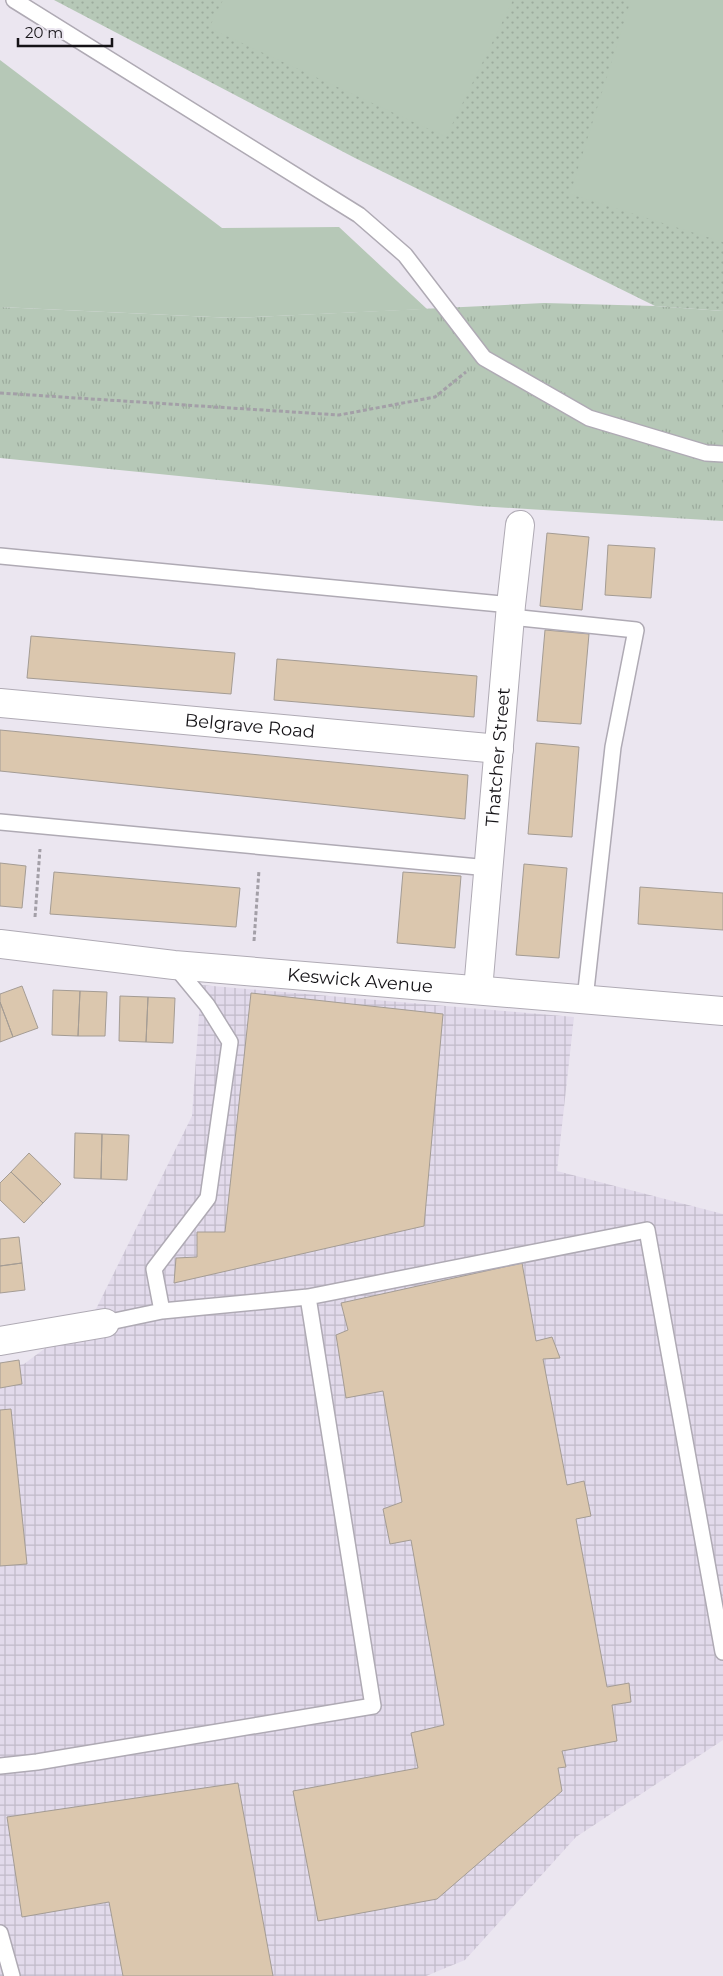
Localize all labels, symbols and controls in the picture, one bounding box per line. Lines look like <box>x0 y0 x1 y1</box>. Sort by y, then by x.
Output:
scale bar <box>18 15 111 47</box>
text: 20 m <box>25 23 63 42</box>
street label: Thatcher Street <box>481 686 515 827</box>
street label: Belgrave Road <box>184 709 316 743</box>
street label: Keswick Avenue <box>286 964 434 998</box>

